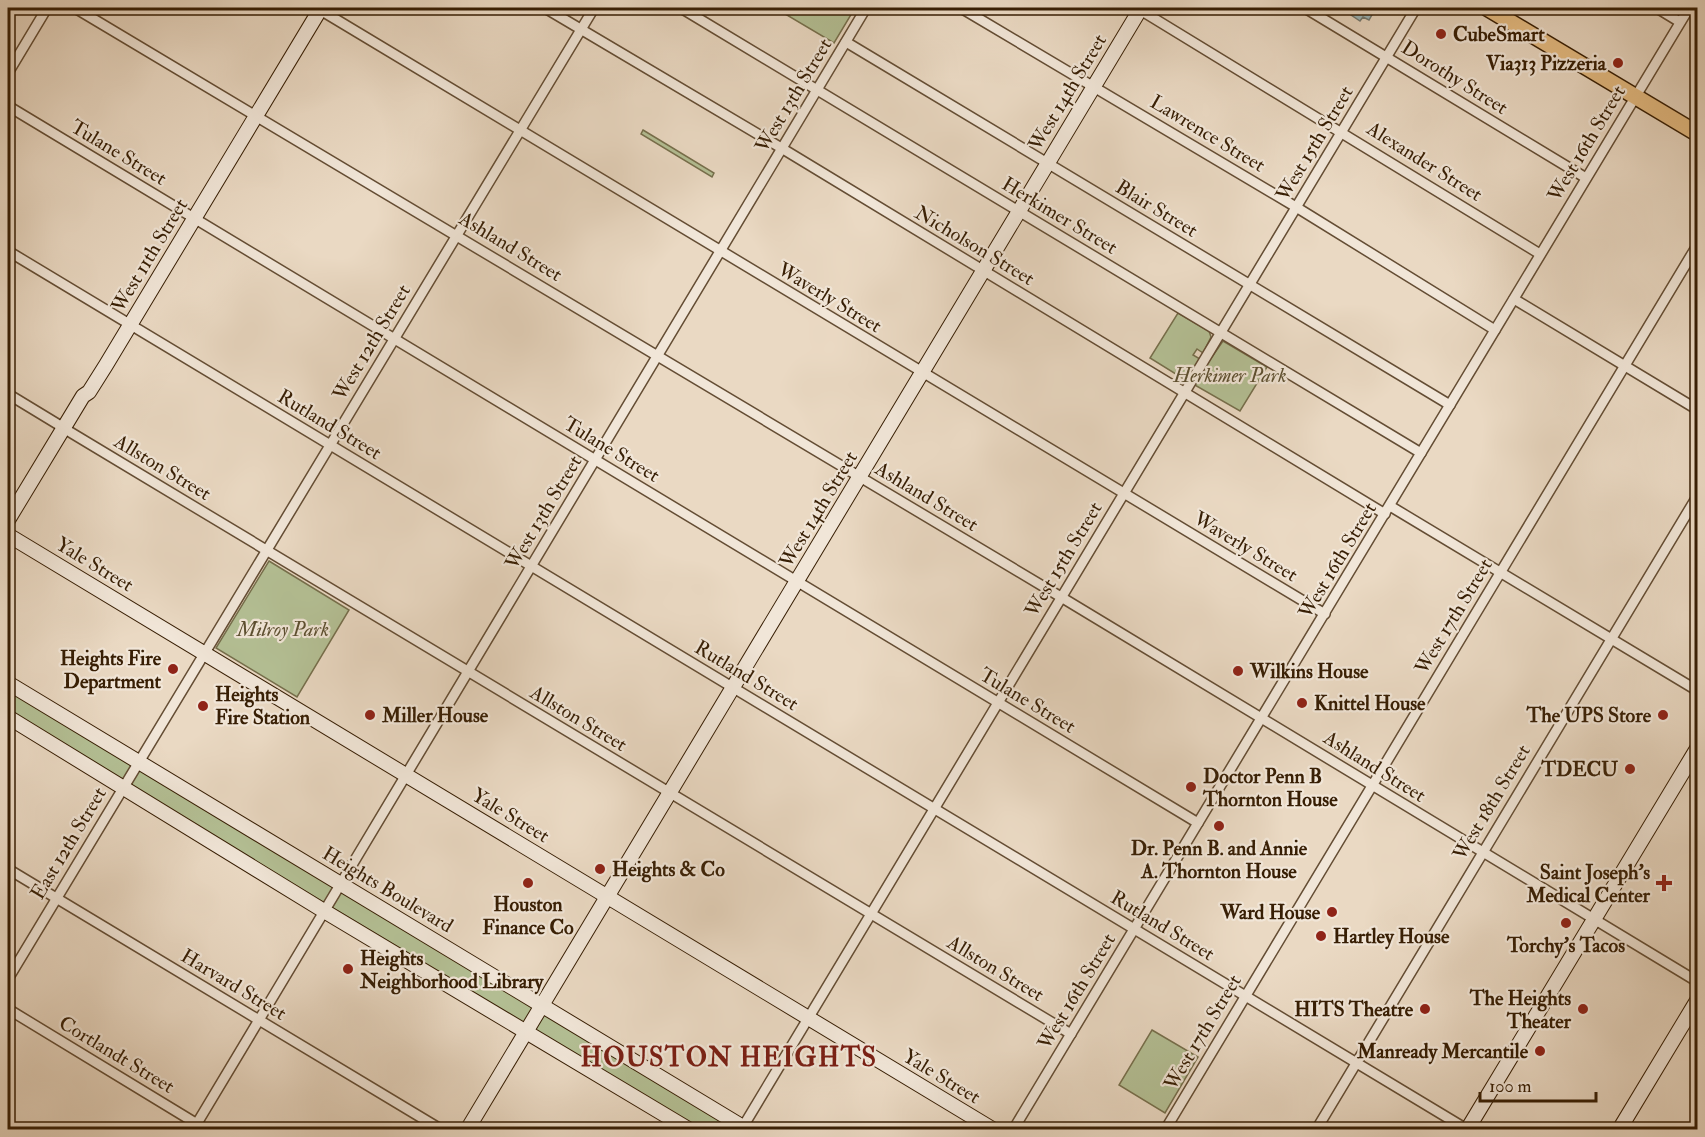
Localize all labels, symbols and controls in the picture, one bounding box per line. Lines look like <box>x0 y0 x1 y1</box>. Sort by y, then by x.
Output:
place label: CubeSmart <box>1453 22 1545 47</box>
marker: CubeSmart <box>1434 27 1448 41</box>
street label: West 14th Street <box>1022 29 1112 156</box>
street label: West 13th Street <box>749 33 838 158</box>
street label: Dorothy Street <box>1397 35 1513 120</box>
place label: Via313 Pizzeria <box>1485 51 1607 76</box>
marker: Via313 Pizzeria <box>1611 56 1625 70</box>
street label: West 16th Street <box>1541 80 1631 207</box>
street label: West 15th Street <box>1270 81 1359 206</box>
street label: Lawrence Street <box>1146 89 1270 178</box>
street label: Tulane Street <box>66 114 172 191</box>
street label: Alexander Street <box>1361 115 1488 207</box>
street label: Herkimer Street <box>997 171 1123 260</box>
street label: Blair Street <box>1111 174 1203 243</box>
street label: West 11th Street <box>105 193 193 317</box>
street label: Nicholson Street <box>910 200 1040 291</box>
street label: Ashland Street <box>454 205 567 287</box>
street label: Waverly Street <box>772 256 887 339</box>
street label: West 12th Street <box>326 279 416 406</box>
park label: Herkimer Park <box>1173 363 1286 388</box>
street label: Rutland Street <box>273 384 387 465</box>
street label: Tulane Street <box>559 411 665 488</box>
street label: Allston Street <box>109 428 216 506</box>
street label: West 14th Street <box>773 446 863 573</box>
street label: West 13th Street <box>499 450 588 575</box>
street label: Ashland Street <box>870 455 983 537</box>
street label: West 15th Street <box>1019 497 1108 622</box>
street label: West 16th Street <box>1292 497 1382 624</box>
street label: Waverly Street <box>1188 505 1303 588</box>
street label: Yale Street <box>51 532 138 598</box>
street label: West 17th Street <box>1409 554 1498 679</box>
park label: Milroy Park <box>236 617 329 642</box>
street label: Rutland Street <box>690 635 804 716</box>
place label: Heights Fire Department <box>60 646 162 695</box>
place label: Wilkins House <box>1249 659 1369 684</box>
marker: Heights Fire Department <box>166 662 180 676</box>
street label: Tulane Street <box>975 662 1081 739</box>
marker: Wilkins House <box>1231 664 1245 678</box>
street label: Allston Street <box>525 679 632 757</box>
place label: Heights Fire Station <box>215 682 311 730</box>
place label: Knittel House <box>1314 691 1426 716</box>
marker: Knittel House <box>1295 696 1309 710</box>
marker: Heights Fire Station <box>196 699 210 713</box>
place label: Miller House <box>381 703 489 728</box>
place label: The UPS Store <box>1525 703 1652 728</box>
marker: Miller House <box>363 708 377 722</box>
marker: The UPS Store <box>1656 708 1670 722</box>
street label: Ashland Street <box>1318 725 1431 808</box>
street label: West 18th Street <box>1447 740 1536 865</box>
place label: TDECU <box>1540 757 1618 782</box>
marker: TDECU <box>1623 762 1637 776</box>
place label: Doctor Penn B Thornton House <box>1202 764 1338 812</box>
marker: Doctor Penn B Thornton House <box>1184 780 1198 794</box>
street label: East 12th Street <box>25 782 112 904</box>
street label: Yale Street <box>467 783 554 849</box>
marker: Dr. Penn B. and Annie A. Thornton House <box>1212 819 1226 833</box>
place label: Dr. Penn B. and Annie A. Thornton House <box>1131 836 1308 884</box>
street label: Heights Boulevard <box>318 841 458 938</box>
place label: Heights & Co <box>612 857 725 883</box>
place label: Saint Joseph's Medical Center <box>1525 860 1651 908</box>
marker: Heights & Co <box>593 862 607 876</box>
marker: Saint Joseph's Medical Center <box>1655 874 1673 892</box>
marker: Houston Finance Co <box>521 876 535 890</box>
street label: Rutland Street <box>1106 885 1220 966</box>
place label: Houston Finance Co <box>482 892 574 940</box>
place label: Ward House <box>1219 900 1321 925</box>
marker: Ward House <box>1325 905 1339 919</box>
marker: Torchy's Tacos <box>1559 916 1573 930</box>
place label: Hartley House <box>1333 924 1450 950</box>
street label: West 16th Street <box>1031 928 1121 1055</box>
street label: Allston Street <box>942 929 1049 1007</box>
marker: Hartley House <box>1314 929 1328 943</box>
place label: Torchy's Tacos <box>1506 933 1625 959</box>
street label: Harvard Street <box>176 943 291 1026</box>
place label: Heights Neighborhood Library <box>359 946 545 995</box>
marker: Heights Neighborhood Library <box>341 962 355 976</box>
street label: West 17th Street <box>1158 970 1247 1095</box>
place label: The Heights Theater <box>1469 986 1572 1034</box>
place label: HITS Theatre <box>1294 997 1414 1022</box>
marker: HITS Theatre <box>1418 1002 1432 1016</box>
marker: The Heights Theater <box>1576 1002 1590 1016</box>
street label: Cortlandt Street <box>54 1010 180 1099</box>
place label: Manready Mercantile <box>1356 1039 1529 1065</box>
district label: HOUSTON HEIGHTS <box>581 1042 877 1074</box>
street label: Yale Street <box>898 1044 985 1110</box>
marker: Manready Mercantile <box>1533 1044 1547 1058</box>
scale bar <box>1480 1065 1596 1103</box>
text: 100 m <box>1489 1075 1532 1098</box>

